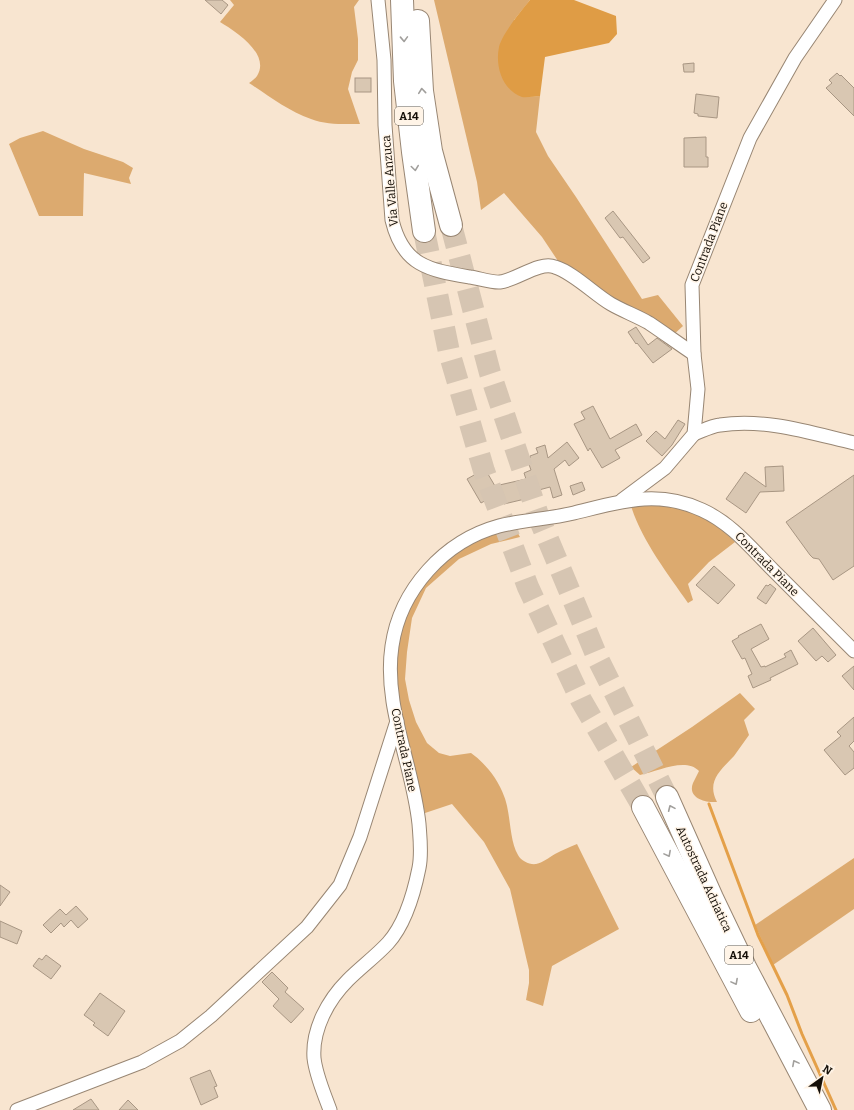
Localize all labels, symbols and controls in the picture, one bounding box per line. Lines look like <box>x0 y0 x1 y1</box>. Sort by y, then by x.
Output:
one-way arrow <box>400 36 408 42</box>
one-way arrow <box>418 88 427 94</box>
road number: A14 <box>395 107 423 125</box>
street label: Via Valle Anzuca <box>379 134 401 227</box>
one-way arrow <box>410 165 419 171</box>
street label: Contrada Piane <box>687 200 731 284</box>
street label: Contrada Piane <box>732 529 802 599</box>
street label: Contrada Piane <box>388 707 420 793</box>
one-way arrow <box>668 804 676 811</box>
street label: Autostrada Adriatica <box>673 824 735 935</box>
one-way arrow <box>663 850 670 858</box>
road number: A14 <box>725 946 753 964</box>
one-way arrow <box>730 977 738 985</box>
north arrow <box>802 1058 842 1098</box>
one-way arrow <box>792 1060 800 1067</box>
text: N <box>820 1062 835 1078</box>

